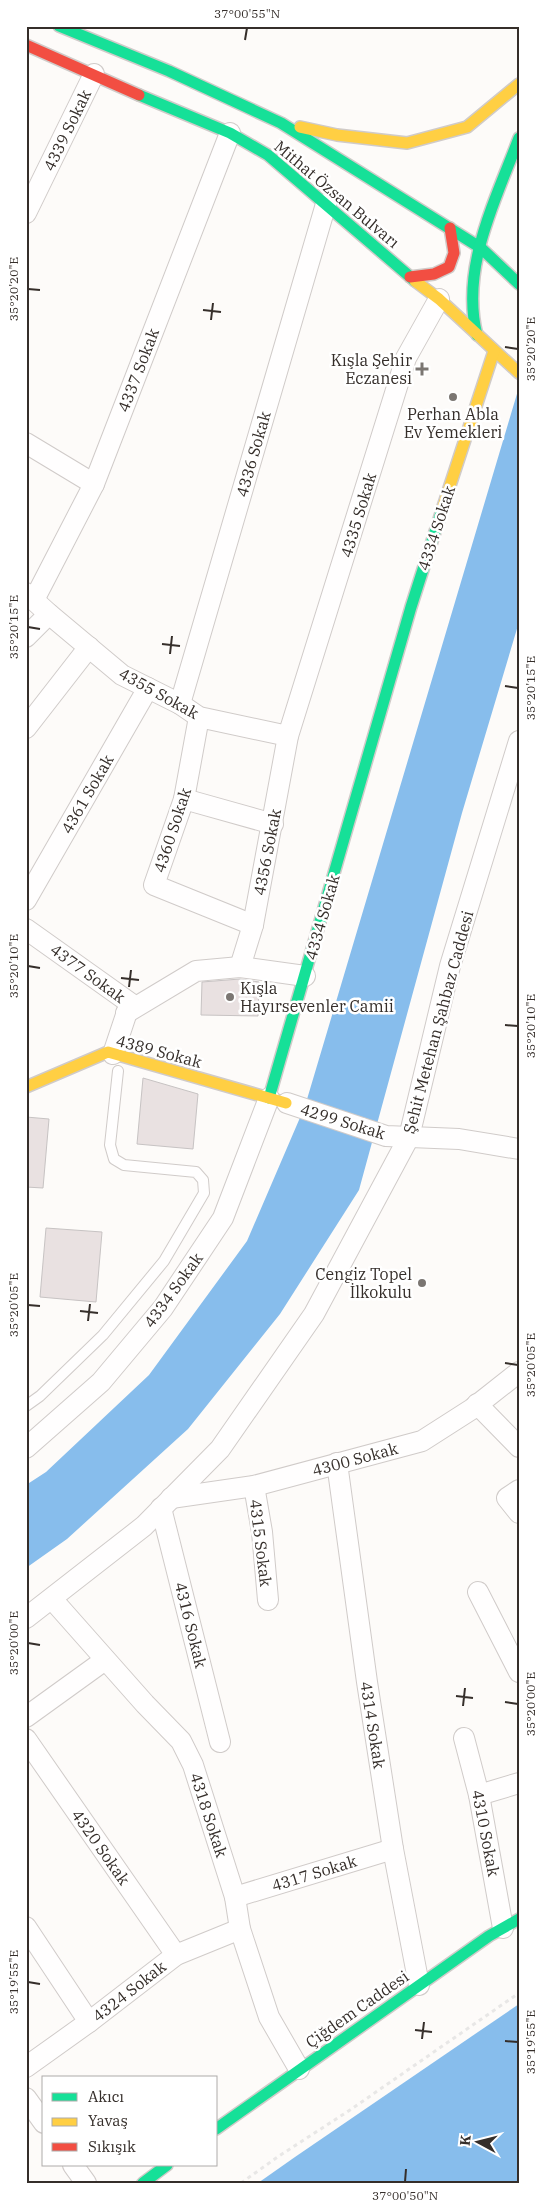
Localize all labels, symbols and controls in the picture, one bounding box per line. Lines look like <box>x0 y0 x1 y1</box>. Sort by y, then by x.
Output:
text: 37°00'55"N <box>214 6 280 21</box>
street label: 4339 Sokak <box>39 85 96 174</box>
street label: Mithat Özsan Bulvarı <box>270 136 404 252</box>
text: 35°20'20"E <box>6 257 21 321</box>
text: 35°20'20"E <box>523 317 538 381</box>
street label: 4337 Sokak <box>113 325 163 415</box>
place label: Kışla Şehir Eczanesi <box>331 350 412 388</box>
marker: Kışla Şehir Eczanesi <box>416 363 428 375</box>
marker: Perhan Abla Ev Yemekleri <box>447 391 459 403</box>
place label: Perhan Abla Ev Yemekleri <box>404 404 502 442</box>
street label: 4336 Sokak <box>231 408 275 499</box>
street label: 4335 Sokak <box>336 469 381 560</box>
street label: 4334 Sokak <box>413 482 459 573</box>
text: 35°20'15"E <box>6 595 21 659</box>
text: 35°20'15"E <box>523 656 538 720</box>
street label: 4355 Sokak <box>116 663 203 723</box>
street label: 4361 Sokak <box>56 750 118 837</box>
street label: 4360 Sokak <box>149 784 195 875</box>
street label: 4356 Sokak <box>249 806 285 897</box>
street label: 4334 Sokak <box>300 871 344 962</box>
street label: Şehit Metehan Şahbaz Caddesi <box>399 908 477 1136</box>
text: 35°20'10"E <box>6 934 21 998</box>
street label: 4377 Sokak <box>47 939 130 1007</box>
place label: Kışla Hayırsevenler Camii <box>240 978 394 1016</box>
marker: Kışla Hayırsevenler Camii <box>224 991 236 1003</box>
text: 35°20'10"E <box>523 994 538 1058</box>
street label: 4389 Sokak <box>114 1030 205 1072</box>
street label: 4299 Sokak <box>298 1099 389 1144</box>
street label: 4334 Sokak <box>139 1248 207 1331</box>
place label: Cengiz Topel İlkokulu <box>315 1264 412 1302</box>
text: 35°20'05"E <box>6 1273 21 1337</box>
marker: Cengiz Topel İlkokulu <box>416 1277 428 1289</box>
text: 35°20'05"E <box>523 1333 538 1397</box>
street label: 4300 Sokak <box>310 1438 401 1480</box>
street label: 4315 Sokak <box>246 1498 276 1589</box>
street label: 4316 Sokak <box>171 1580 212 1671</box>
text: 35°20'00"E <box>6 1611 21 1675</box>
text: 35°20'00"E <box>523 1672 538 1736</box>
street label: 4314 Sokak <box>356 1680 390 1771</box>
street label: 4318 Sokak <box>186 1770 232 1861</box>
street label: 4310 Sokak <box>468 1788 504 1879</box>
street label: 4320 Sokak <box>68 1805 135 1889</box>
street label: 4317 Sokak <box>269 1850 360 1895</box>
text: 35°19'55"E <box>6 1950 21 2014</box>
street label: 4324 Sokak <box>88 1956 170 2026</box>
street label: Çiğdem Caddesi <box>302 1966 412 2052</box>
text: 35°19'55"E <box>523 2010 538 2074</box>
legend <box>42 2076 218 2166</box>
text: Akıcı <box>88 2087 124 2106</box>
text: Yavaş <box>88 2111 128 2130</box>
north arrow <box>452 2116 502 2166</box>
text: K <box>456 2134 475 2147</box>
text: Sıkışık <box>88 2137 136 2156</box>
text: 37°00'50"N <box>372 2188 438 2203</box>

